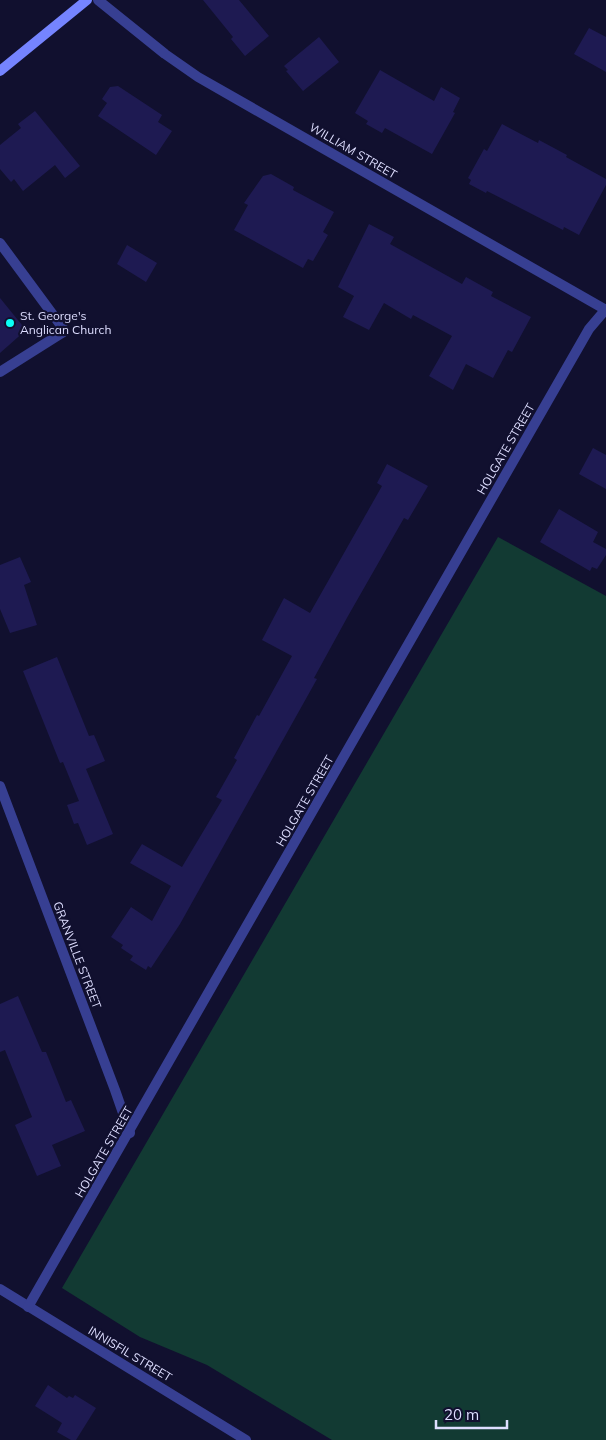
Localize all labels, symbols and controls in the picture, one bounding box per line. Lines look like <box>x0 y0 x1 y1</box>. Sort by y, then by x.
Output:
street label: WILLIAM STREET <box>307 119 400 182</box>
place label: St. George's Anglican Church <box>20 308 111 337</box>
marker: St. George's Anglican Church <box>4 317 16 329</box>
street label: HOLGATE STREET <box>473 400 538 497</box>
street label: HOLGATE STREET <box>272 752 337 849</box>
street label: GRANVILLE STREET <box>50 899 105 1011</box>
street label: HOLGATE STREET <box>71 1103 136 1200</box>
street label: INNISFIL STREET <box>86 1323 176 1385</box>
scale bar <box>436 1398 507 1430</box>
text: 20 m <box>444 1405 479 1424</box>

